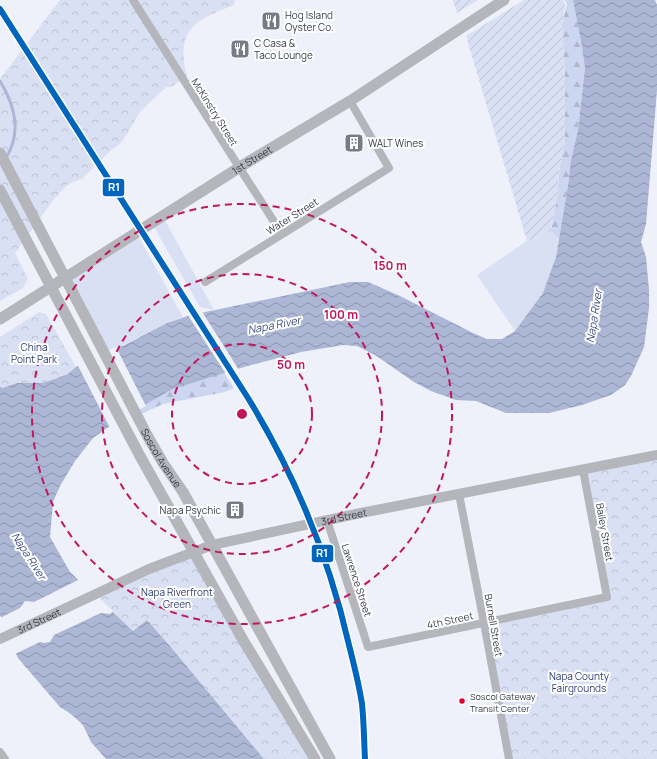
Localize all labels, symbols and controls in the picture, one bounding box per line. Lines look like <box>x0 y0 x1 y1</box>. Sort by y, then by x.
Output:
place label: Hog Island Oyster Co. <box>285 8 333 34</box>
restaurant icon: Hog Island Oyster Co. <box>260 10 282 32</box>
place label: C Casa & Taco Lounge <box>254 36 313 62</box>
restaurant icon: C Casa & Taco Lounge <box>229 38 251 60</box>
street label: McKinstry Street <box>189 75 241 149</box>
building icon: WALT Wines <box>343 132 365 154</box>
place label: WALT Wines <box>368 136 423 150</box>
street label: 1st Street <box>229 142 275 177</box>
line badge: R1 <box>102 178 125 197</box>
text: R1 <box>108 179 120 194</box>
street label: Water Street <box>263 194 321 238</box>
text: 150 m <box>373 257 407 274</box>
water label: Napa River <box>582 286 605 344</box>
text: 100 m <box>324 306 358 323</box>
water label: Napa River <box>246 312 304 337</box>
park label: China Point Park <box>11 340 58 366</box>
text: 50 m <box>277 356 305 373</box>
centre of rings <box>235 407 249 421</box>
street label: Soscol Avenue <box>138 426 185 490</box>
building icon: Napa Psychic <box>224 499 246 521</box>
street label: Bailey Street <box>593 502 617 562</box>
place label: Napa Psychic <box>160 503 221 517</box>
street label: 3rd Street <box>320 505 368 528</box>
water label: Napa River <box>8 529 51 584</box>
street label: Lawrence Street <box>339 542 375 618</box>
line badge: R1 <box>311 544 334 563</box>
text: R1 <box>316 545 328 560</box>
park label: Napa Riverfront Green <box>141 585 213 611</box>
street label: Burnell Street <box>482 593 506 657</box>
street label: 3rd Street <box>15 605 63 637</box>
street label: 4th Street <box>425 608 475 632</box>
park label: Napa County Fairgrounds <box>549 669 610 695</box>
place label: Soscol Gateway Transit Center <box>470 690 536 715</box>
marker: Soscol Gateway Transit Center <box>457 696 467 706</box>

